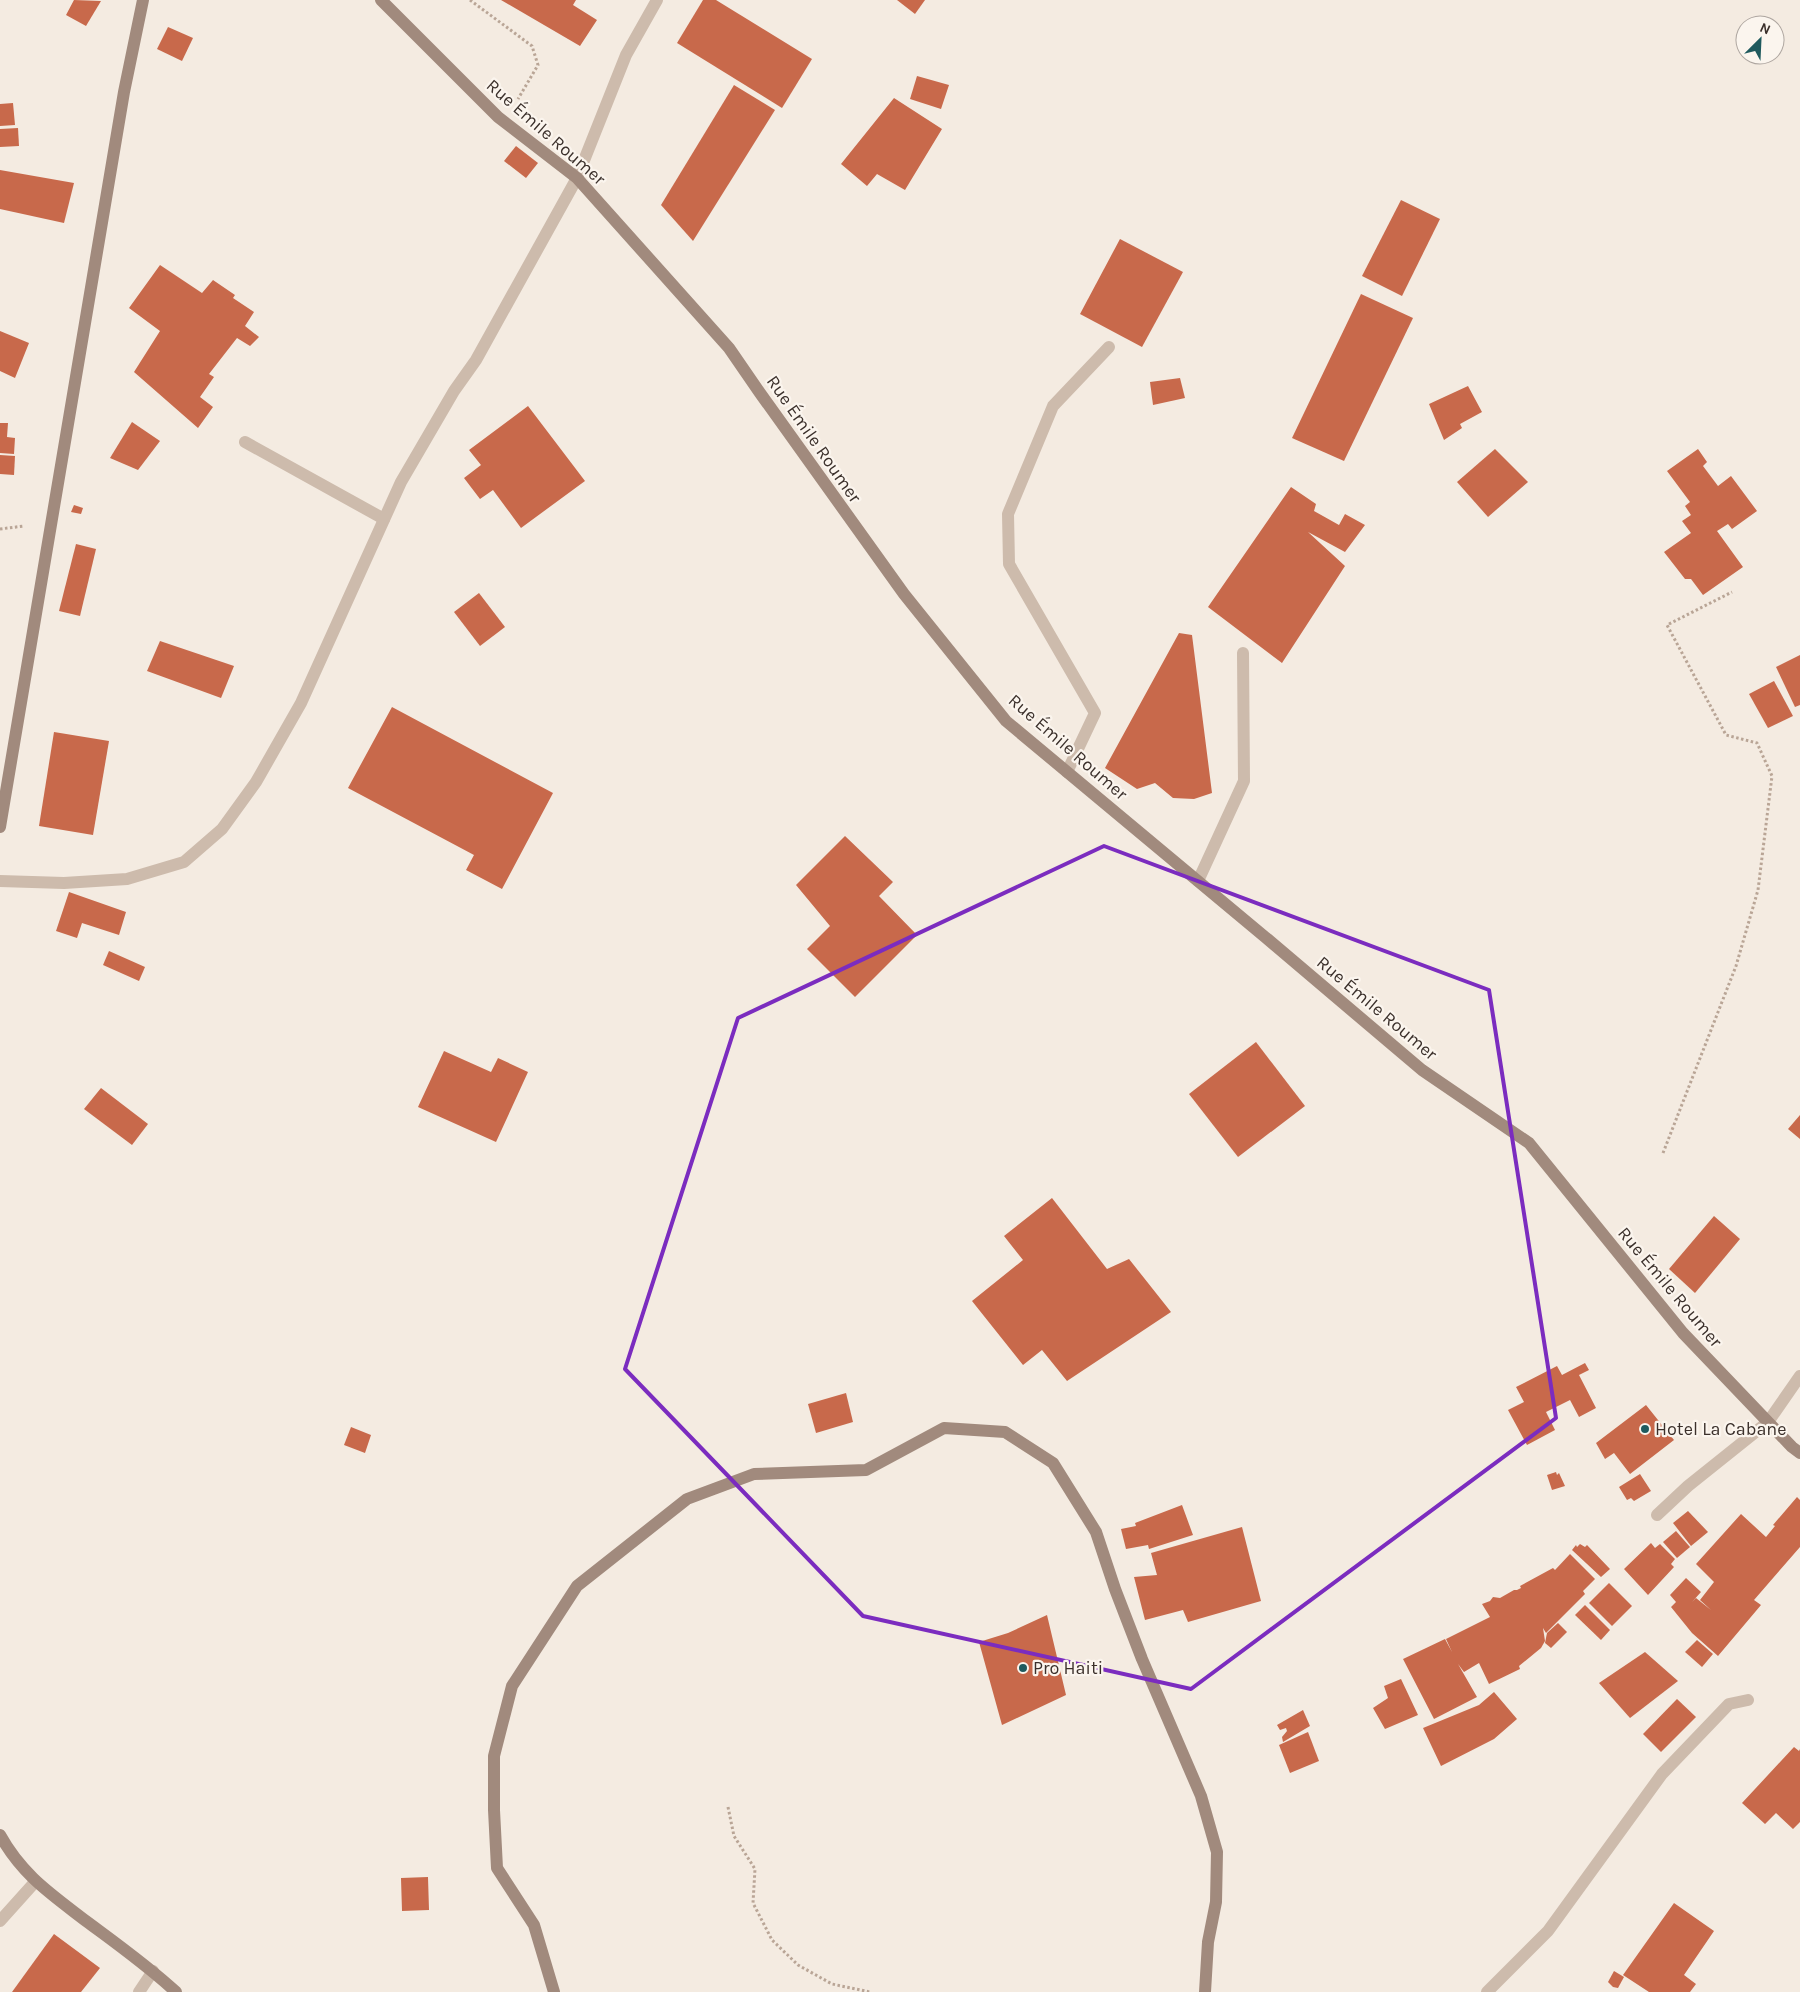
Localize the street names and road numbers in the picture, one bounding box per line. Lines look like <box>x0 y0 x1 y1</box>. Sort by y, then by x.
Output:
street label: Rue Émile Roumer <box>482 74 611 190</box>
street label: Rue Émile Roumer <box>762 370 867 507</box>
street label: Rue Émile Roumer <box>1004 689 1133 805</box>
street label: Rue Émile Roumer <box>1312 950 1443 1065</box>
street label: Rue Émile Roumer <box>1613 1222 1728 1352</box>

